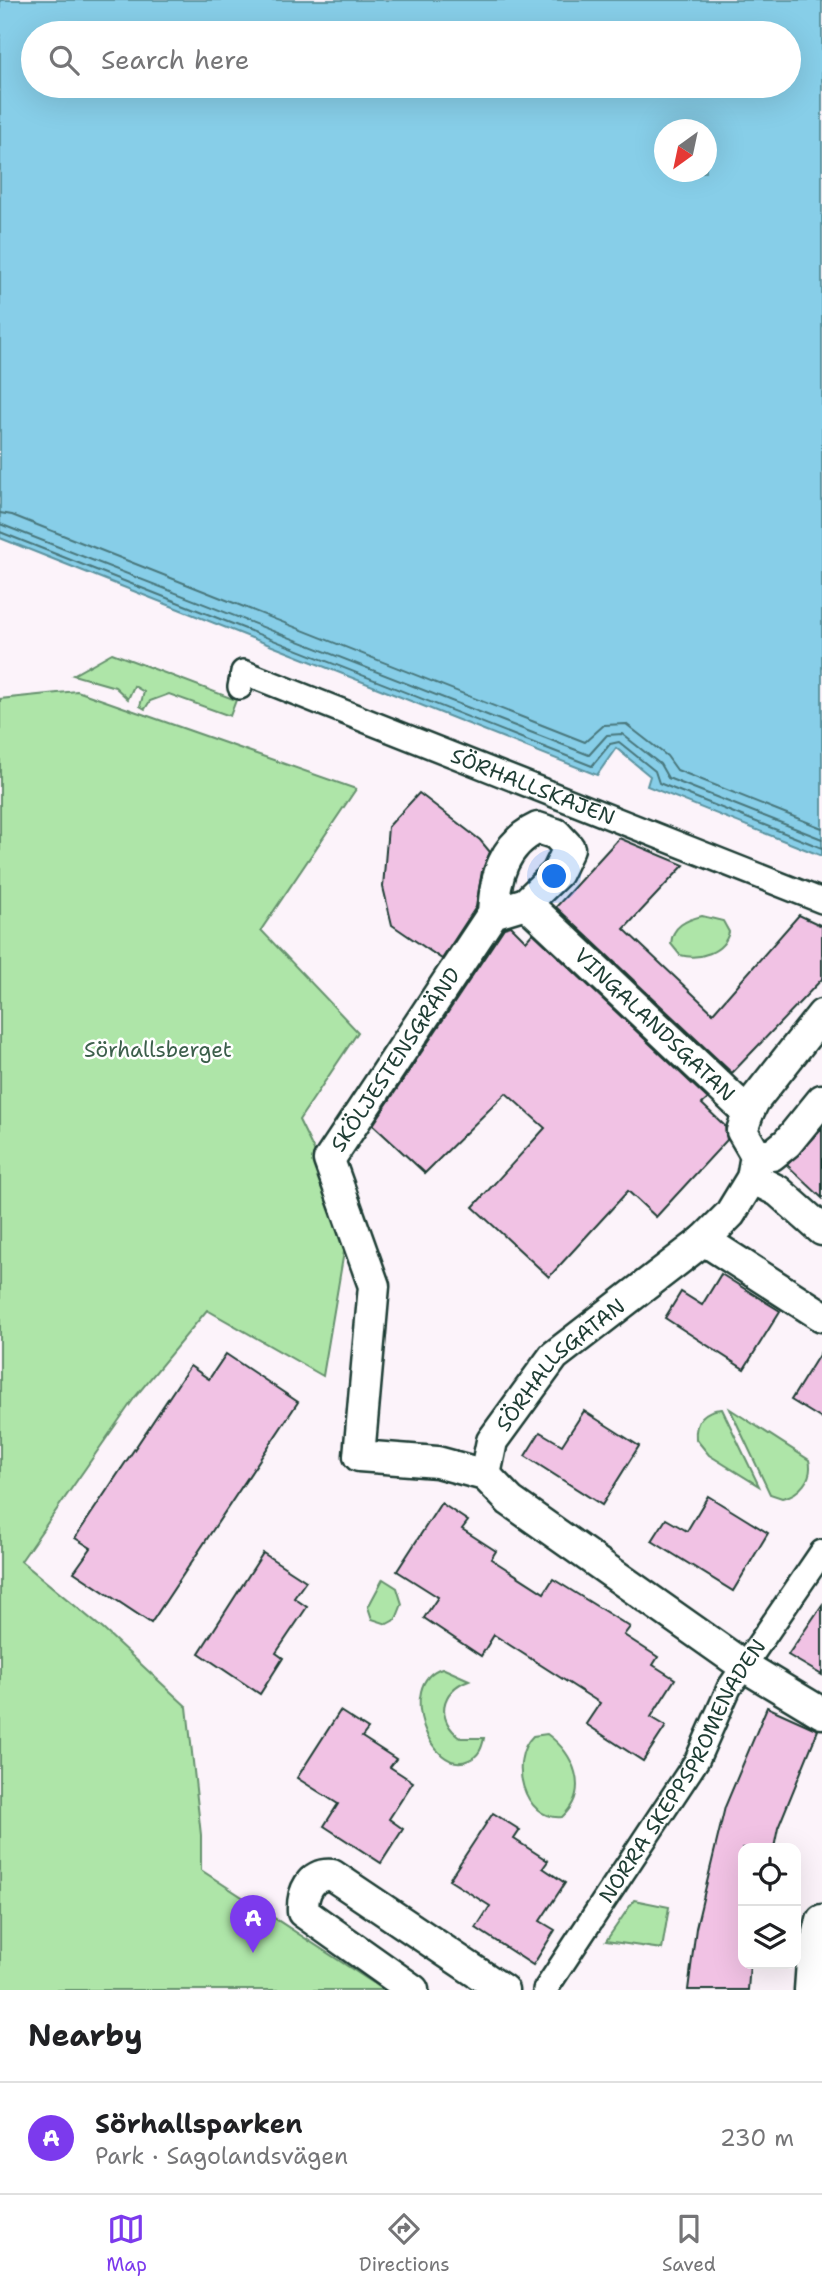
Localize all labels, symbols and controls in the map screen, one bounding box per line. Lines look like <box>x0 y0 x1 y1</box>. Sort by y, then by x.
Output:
search box <box>21 21 801 98</box>
icon: search <box>45 41 83 79</box>
text: Search here <box>101 42 250 77</box>
north arrow <box>654 119 717 182</box>
street label: SÖRHALLSKAJEN <box>447 742 619 832</box>
your location <box>537 859 571 893</box>
street label: VINGALANDSGATAN <box>568 942 741 1108</box>
street label: SKÖLJESTENSGRÄND <box>324 962 467 1157</box>
park label: Sörhallsberget <box>84 1036 232 1064</box>
street label: SÖRHALLSGATAN <box>490 1292 631 1437</box>
street label: NORRA SKEPPSPROMENADEN <box>592 1634 772 1908</box>
map controls <box>738 1843 801 1969</box>
button: locate <box>738 1843 801 1906</box>
pin: A <box>230 1895 276 1953</box>
button: layers <box>738 1906 801 1969</box>
text: Nearby <box>28 2015 143 2056</box>
text: Sörhallsparken <box>95 2106 303 2141</box>
text: A <box>42 2123 60 2153</box>
text: 230 m <box>720 2123 794 2153</box>
text: Park · Sagolandsvägen <box>95 2141 348 2171</box>
tab: Map <box>106 2210 147 2277</box>
tab: Directions <box>359 2210 450 2277</box>
tab: Saved <box>662 2210 716 2277</box>

